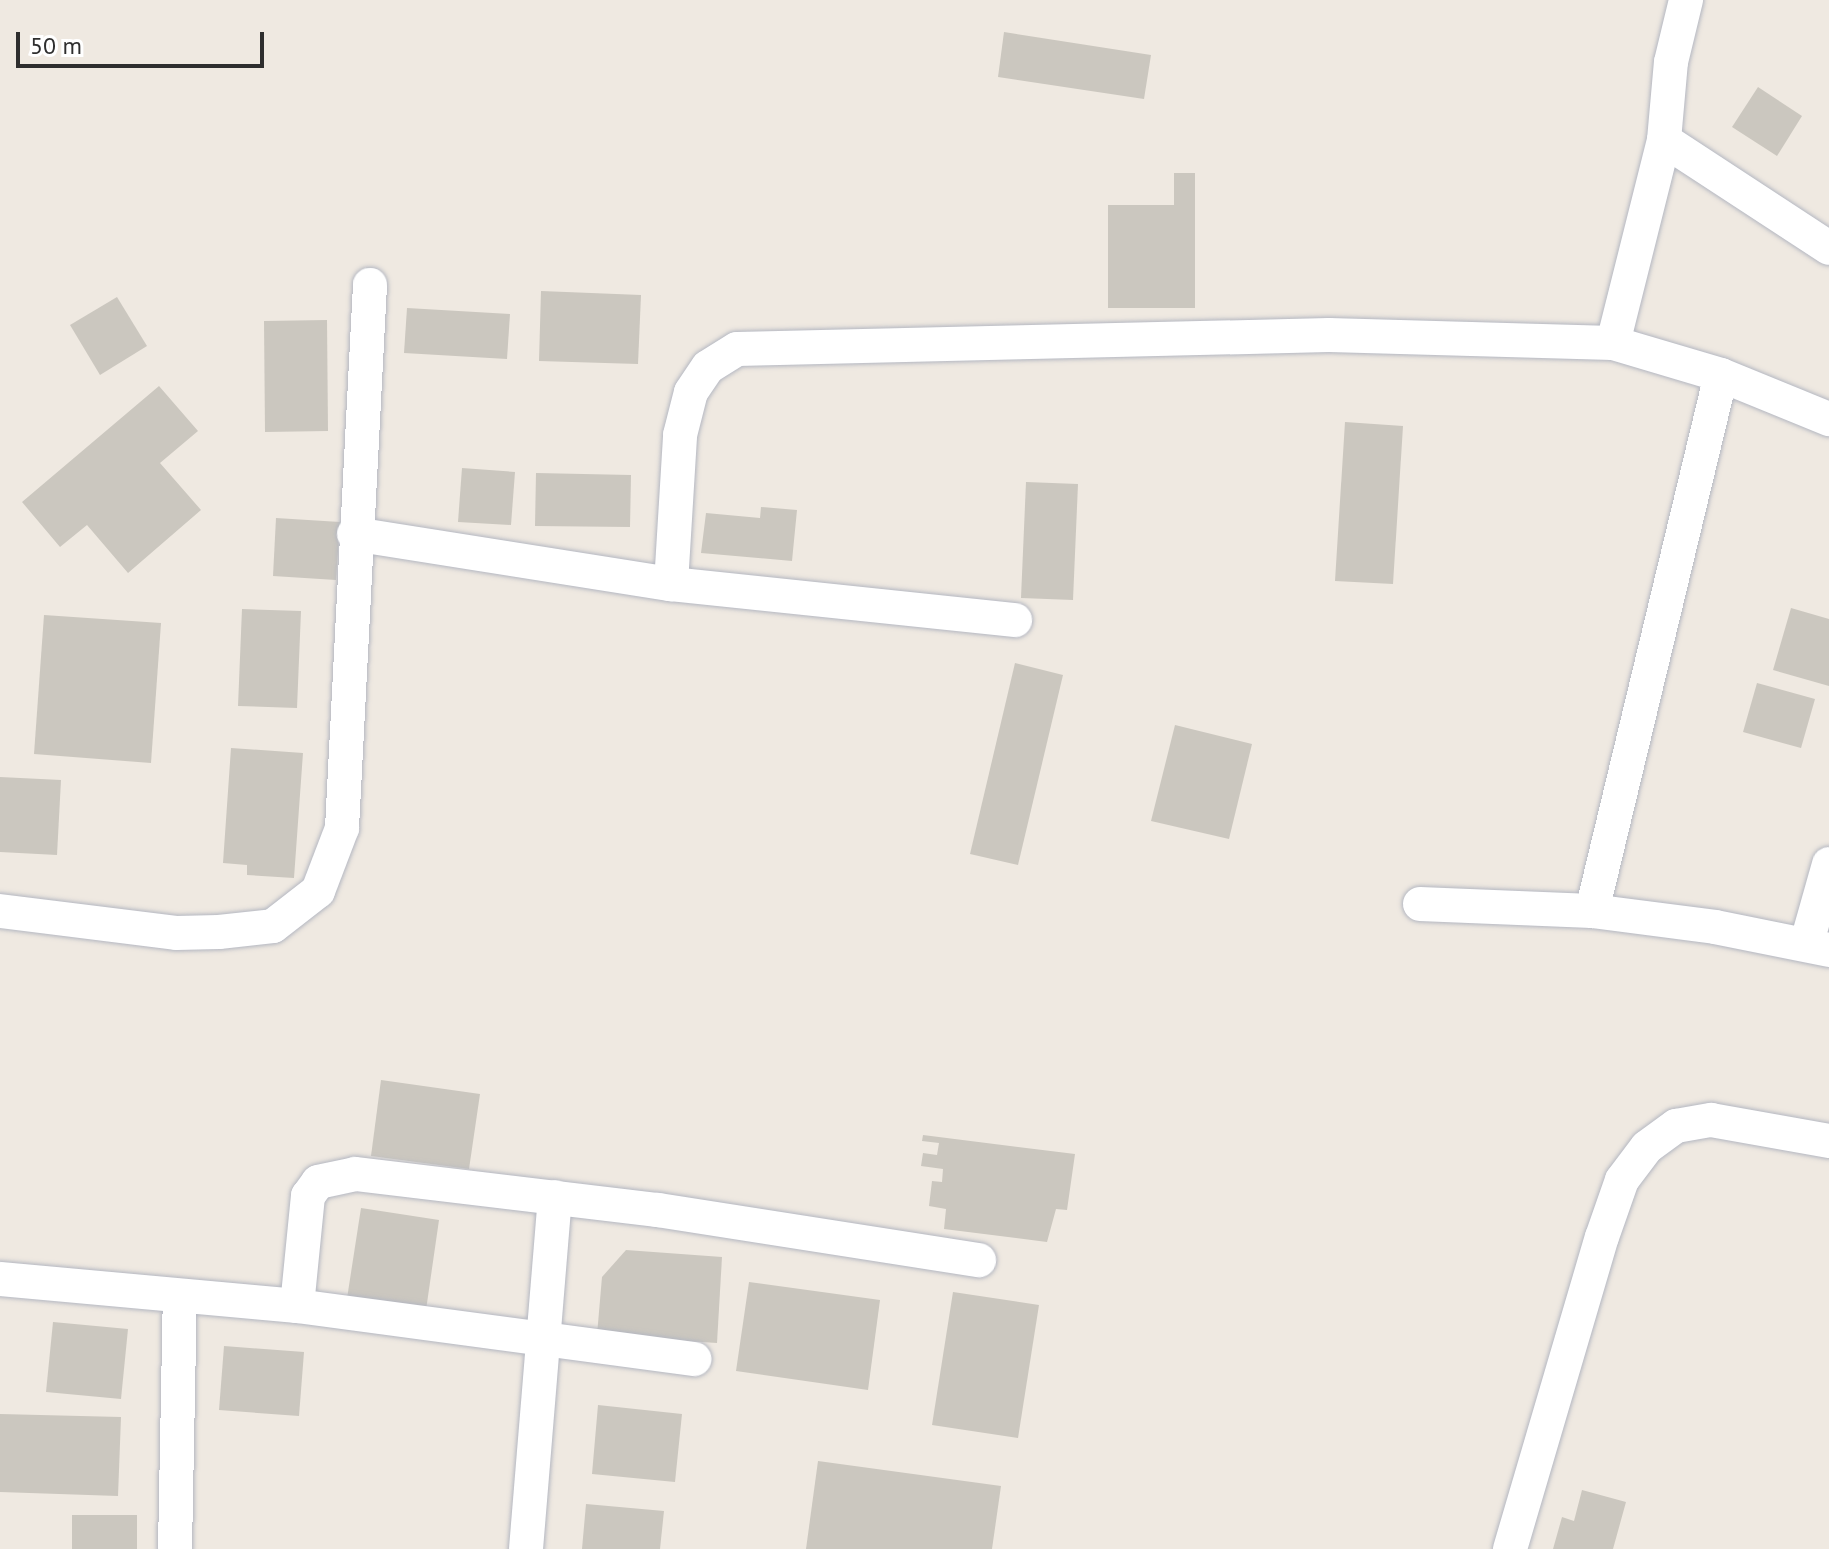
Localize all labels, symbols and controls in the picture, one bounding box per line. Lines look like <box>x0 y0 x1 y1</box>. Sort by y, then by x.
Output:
scale bar <box>20 16 268 66</box>
text: 50 m <box>30 30 82 61</box>

